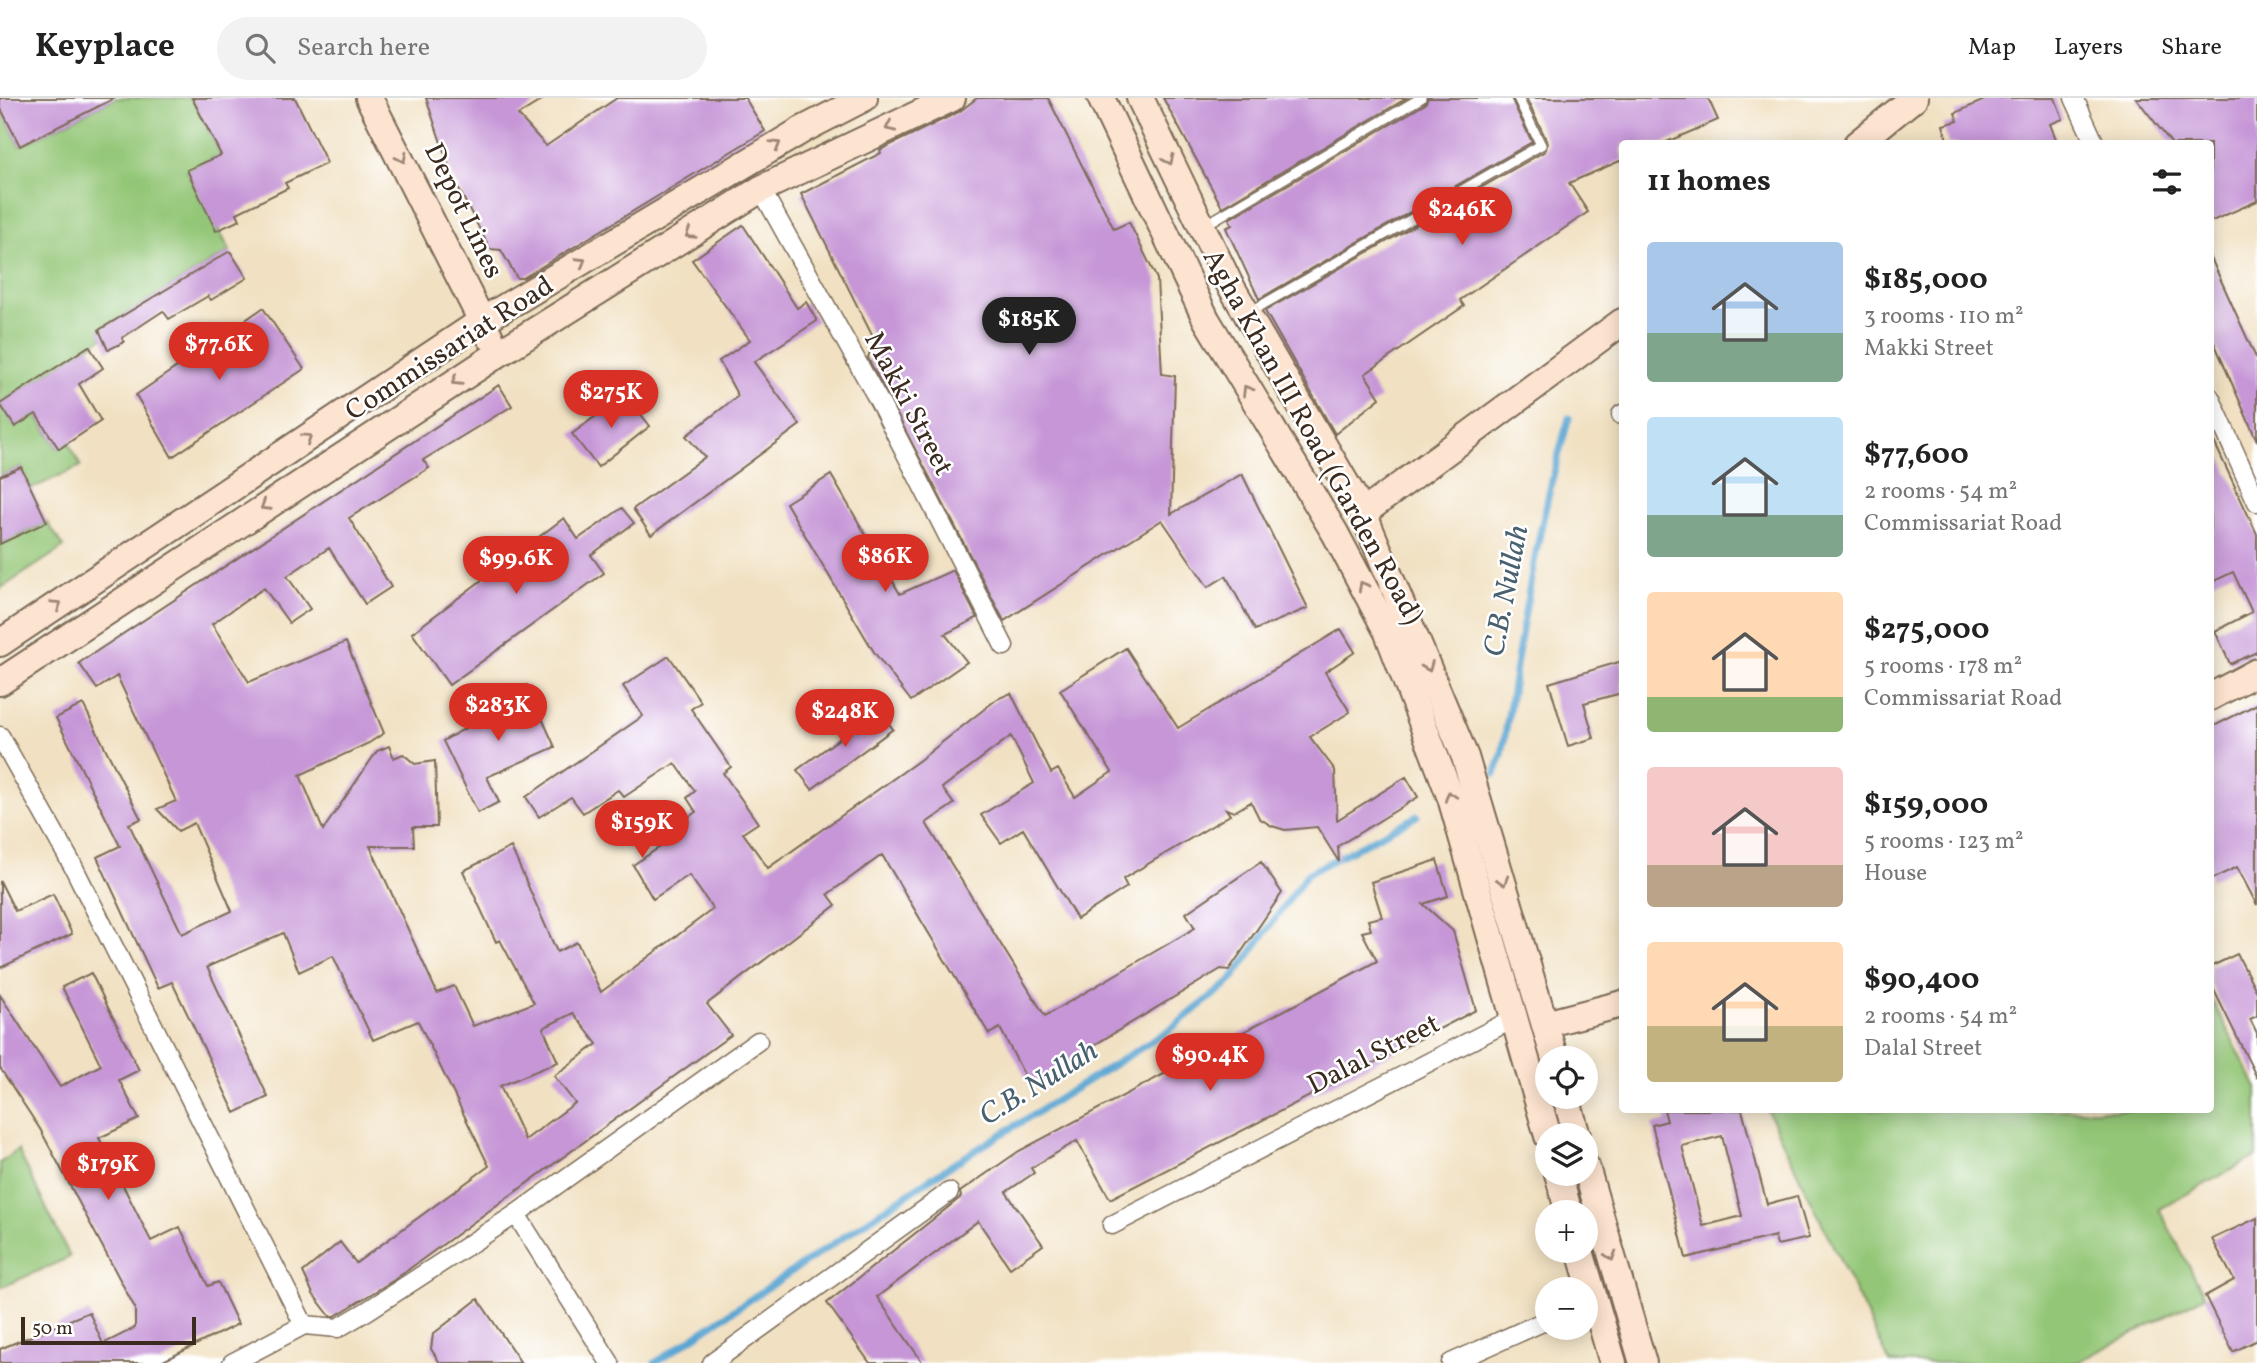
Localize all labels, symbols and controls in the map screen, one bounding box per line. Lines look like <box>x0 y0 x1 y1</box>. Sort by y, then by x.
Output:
search box <box>217 17 707 80</box>
text: Keyplace <box>35 25 175 71</box>
icon: search <box>241 29 279 67</box>
text: Search here <box>297 30 430 66</box>
text: Map <box>1968 31 2016 65</box>
text: Layers <box>2054 31 2123 65</box>
text: Share <box>2161 31 2222 65</box>
one-way arrow <box>885 118 897 132</box>
street label: Depot Lines <box>413 137 513 285</box>
one-way arrow <box>769 141 782 154</box>
one-way arrow <box>393 151 407 163</box>
one-way arrow <box>1161 153 1175 165</box>
text: 11 homes <box>1647 161 1771 203</box>
icon: filters <box>2148 163 2186 201</box>
pin: $246K <box>1413 188 1511 247</box>
text: $246K <box>1428 194 1496 226</box>
one-way arrow <box>685 226 698 239</box>
street label: Agha Khan III Road (Garden Road) <box>1192 242 1432 632</box>
one-way arrow <box>574 258 587 271</box>
text: $185,000 <box>1864 259 1988 301</box>
street label: Commissariat Road <box>338 267 562 431</box>
icon: home <box>1703 270 1787 354</box>
pin: $185K <box>980 298 1078 357</box>
text: 3 rooms · 110 m² <box>1864 301 2024 333</box>
text: $185K <box>998 304 1060 336</box>
pin: $77.6K <box>162 322 276 382</box>
street label: Makki Street <box>854 325 962 483</box>
text: $77.6K <box>185 329 253 361</box>
text: Makki Street <box>1864 333 1994 365</box>
pin: $275K <box>562 370 660 430</box>
one-way arrow <box>451 373 464 386</box>
text: $275K <box>579 377 643 409</box>
one-way arrow <box>1243 385 1256 398</box>
one-way arrow <box>299 434 312 446</box>
text: $77,600 <box>1864 434 1969 476</box>
icon: home <box>1703 445 1787 529</box>
text: 2 rooms · 54 m² <box>1864 476 2017 508</box>
one-way arrow <box>260 498 273 511</box>
text: Commissariat Road <box>1864 508 2062 540</box>
water label: C.B. Nullah <box>1474 522 1540 660</box>
pin: $86K <box>844 534 926 594</box>
pin: $99.6K <box>459 536 573 596</box>
text: $86K <box>858 541 912 573</box>
text: $99.6K <box>479 543 553 575</box>
one-way arrow <box>1358 581 1372 593</box>
one-way arrow <box>49 601 62 613</box>
text: $275,000 <box>1864 609 1989 651</box>
icon: home <box>1703 620 1787 704</box>
text: 5 rooms · 178 m² <box>1864 651 2022 683</box>
one-way arrow <box>1420 660 1434 672</box>
text: Commissariat Road <box>1864 683 2062 715</box>
pin: $283K <box>449 684 547 743</box>
text: $283K <box>465 690 531 722</box>
pin: $248K <box>796 690 894 749</box>
text: $248K <box>811 696 879 728</box>
text: $159,000 <box>1864 784 1988 826</box>
one-way arrow <box>1444 790 1458 803</box>
icon: home <box>1703 795 1787 879</box>
pin: $159K <box>593 800 691 860</box>
text: $159K <box>611 807 673 839</box>
text: 5 rooms · 123 m² <box>1864 826 2024 858</box>
text: House <box>1864 858 1927 890</box>
one-way arrow <box>1495 875 1509 887</box>
text: $90,400 <box>1864 959 1980 1001</box>
icon: home <box>1703 970 1787 1054</box>
text: 2 rooms · 54 m² <box>1864 1001 2017 1033</box>
street label: Dalal Street <box>1301 1005 1447 1105</box>
water label: C.B. Nullah <box>971 1031 1107 1137</box>
text: Dalal Street <box>1864 1033 1982 1065</box>
pin: $90.4K <box>1153 1034 1267 1093</box>
text: $90.4K <box>1171 1040 1249 1072</box>
map controls <box>1535 1046 1598 1340</box>
button: locate <box>1535 1046 1598 1109</box>
button: layers <box>1535 1123 1598 1186</box>
pin: $179K <box>59 1142 157 1202</box>
text: $179K <box>77 1149 139 1181</box>
button: + <box>1535 1200 1598 1263</box>
one-way arrow <box>1602 1250 1617 1262</box>
button: − <box>1535 1277 1598 1340</box>
scale bar <box>21 1314 196 1346</box>
text: 50 m <box>32 1316 73 1342</box>

